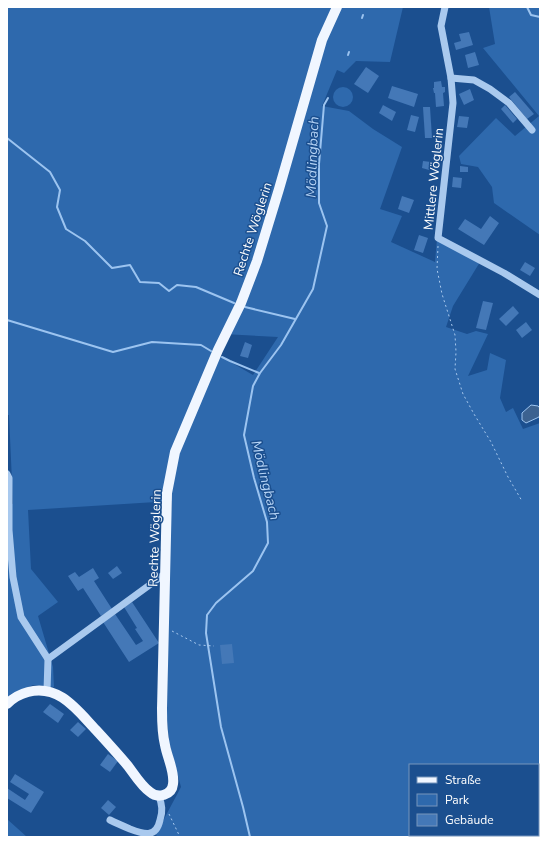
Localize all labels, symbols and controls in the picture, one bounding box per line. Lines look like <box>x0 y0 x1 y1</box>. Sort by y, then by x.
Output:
water label: Mödlingbach <box>302 116 323 198</box>
street label: Mittlere Wöglerin <box>420 127 448 231</box>
street label: Rechte Wöglerin <box>229 180 277 279</box>
water label: Mödlingbach <box>246 438 285 522</box>
street label: Rechte Wöglerin <box>144 489 166 587</box>
legend <box>409 764 539 836</box>
text: Straße <box>445 772 481 788</box>
text: Park <box>445 792 470 808</box>
text: Gebäude <box>445 812 494 828</box>

